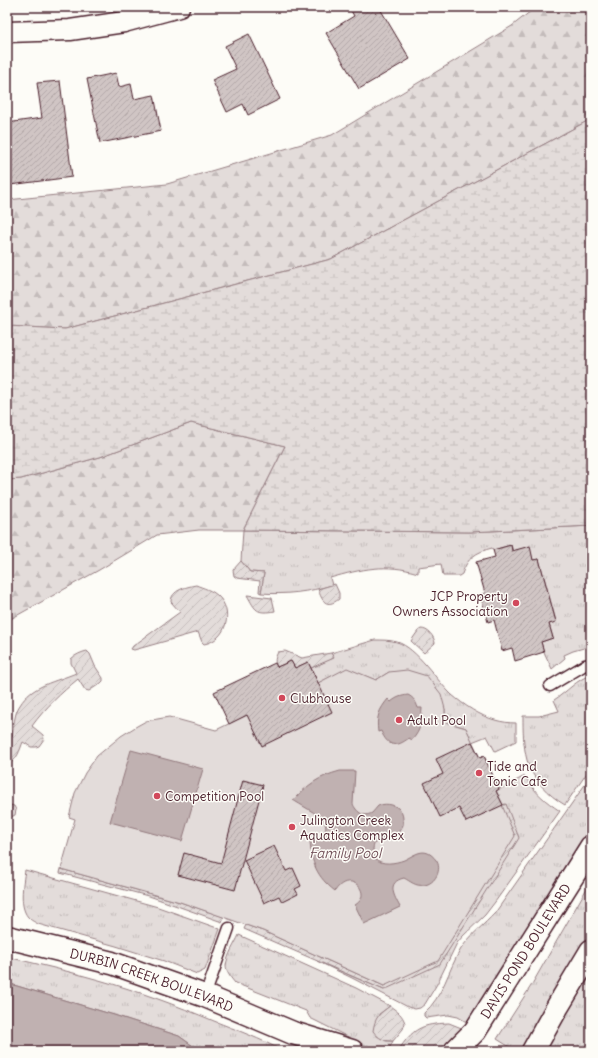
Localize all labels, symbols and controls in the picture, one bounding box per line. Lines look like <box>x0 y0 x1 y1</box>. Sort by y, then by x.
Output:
place label: JCP Property Owners Association <box>392 588 508 620</box>
marker: JCP Property Owners Association <box>511 598 521 608</box>
place label: Clubhouse <box>290 690 352 707</box>
marker: Clubhouse <box>277 693 287 703</box>
place label: Adult Pool <box>407 712 466 729</box>
marker: Adult Pool <box>394 715 404 725</box>
place label: Tide and Tonic Cafe <box>487 758 547 790</box>
marker: Tide and Tonic Cafe <box>474 768 484 778</box>
place label: Competition Pool <box>165 788 264 805</box>
marker: Competition Pool <box>152 791 162 801</box>
place label: Julington Creek Aquatics Complex <box>300 812 405 844</box>
marker: Julington Creek Aquatics Complex <box>287 822 297 832</box>
water label: Family Pool <box>309 844 383 862</box>
street label: DAVIS POND BOULEVARD <box>477 880 575 1022</box>
street label: DURBIN CREEK BOULEVARD <box>68 945 236 1016</box>

